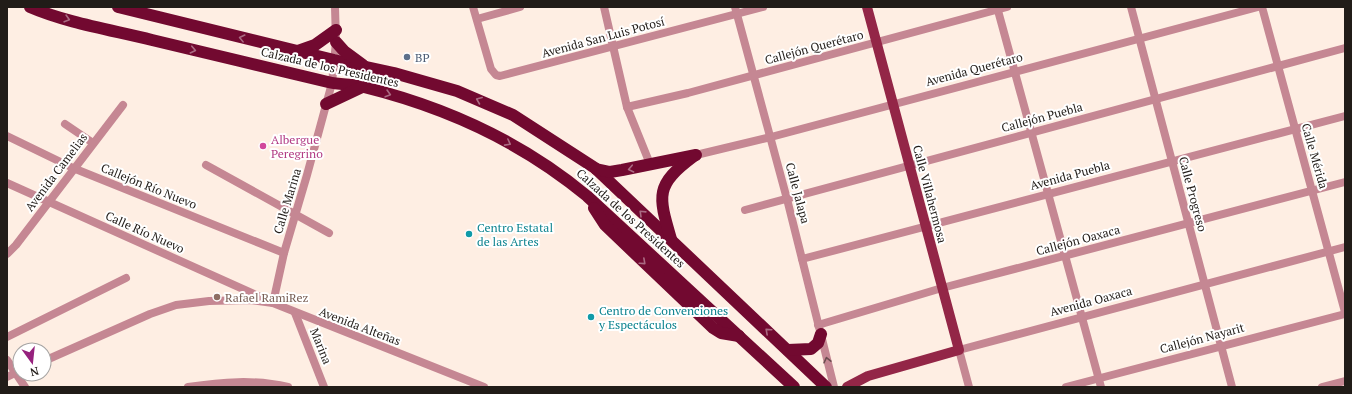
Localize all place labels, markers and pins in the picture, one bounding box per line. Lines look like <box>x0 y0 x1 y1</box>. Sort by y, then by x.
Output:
place label: BP <box>415 50 430 65</box>
marker: BP <box>402 52 412 62</box>
place label: Albergue Peregrino <box>271 132 323 161</box>
marker: Albergue Peregrino <box>258 141 268 151</box>
place label: Centro Estatal de las Artes <box>477 220 553 249</box>
marker: Centro Estatal de las Artes <box>464 229 474 239</box>
place label: Rafael RamiRez <box>225 290 308 305</box>
marker: Rafael RamiRez <box>212 292 222 302</box>
place label: Centro de Convenciones y Espectáculos <box>598 303 728 332</box>
marker: Centro de Convenciones y Espectáculos <box>586 312 596 322</box>

